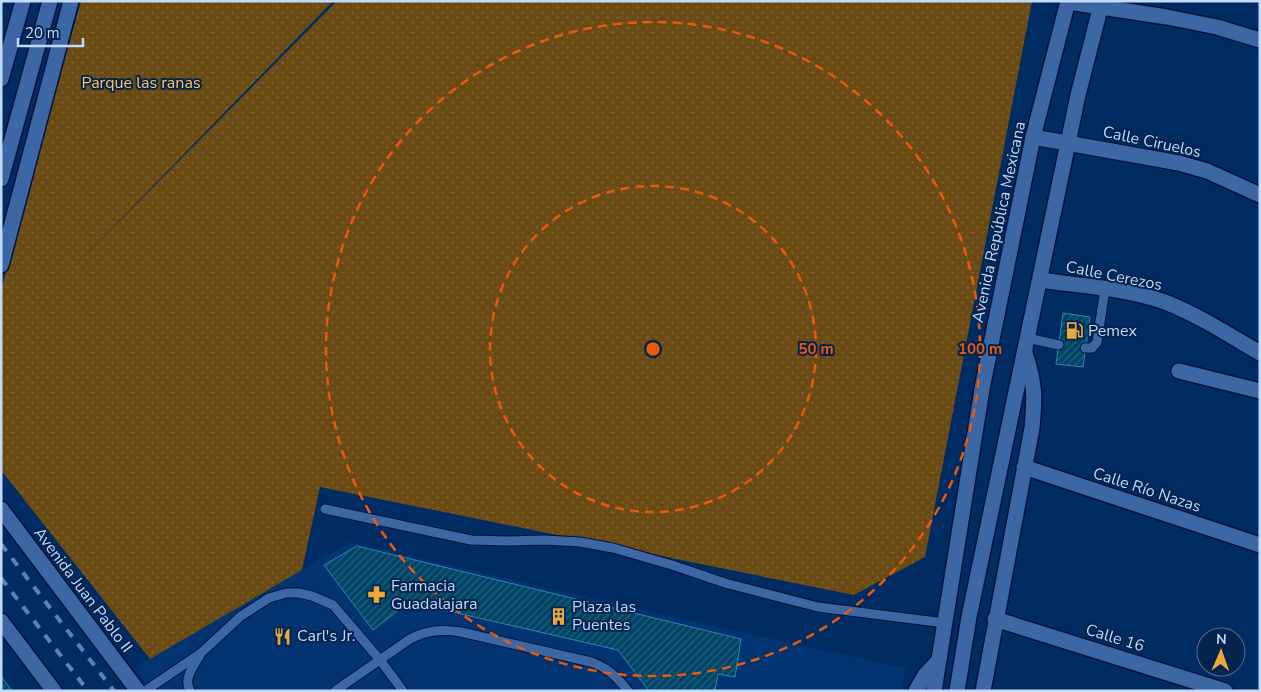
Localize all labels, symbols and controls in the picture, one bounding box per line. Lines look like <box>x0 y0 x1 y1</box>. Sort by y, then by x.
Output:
scale bar <box>18 15 82 47</box>
text: 20 m <box>25 23 60 43</box>
park label: Parque las ranas <box>81 72 201 94</box>
street label: Avenida República Mexicana <box>967 119 1031 325</box>
street label: Calle Ciruelos <box>1101 121 1203 163</box>
street label: Calle Cerezos <box>1064 256 1164 296</box>
place label: Pemex <box>1088 320 1137 342</box>
fuel station icon: Pemex <box>1064 321 1084 341</box>
text: 50 m <box>798 339 834 359</box>
text: 100 m <box>958 339 1002 359</box>
centre of rings <box>644 340 662 358</box>
street label: Calle Río Nazas <box>1090 462 1204 518</box>
street label: Avenida Juan Pablo II <box>29 523 137 657</box>
place label: Farmacia Guadalajara <box>391 575 477 615</box>
pharmacy icon: Farmacia Guadalajara <box>367 585 387 605</box>
place label: Plaza las Puentes <box>572 596 636 636</box>
building icon: Plaza las Puentes <box>548 606 568 626</box>
street label: Calle 16 <box>1083 619 1147 657</box>
place label: Carl's Jr. <box>297 625 355 647</box>
restaurant icon: Carl's Jr. <box>273 626 293 646</box>
north arrow <box>1196 627 1246 677</box>
text: N <box>1216 630 1227 649</box>

